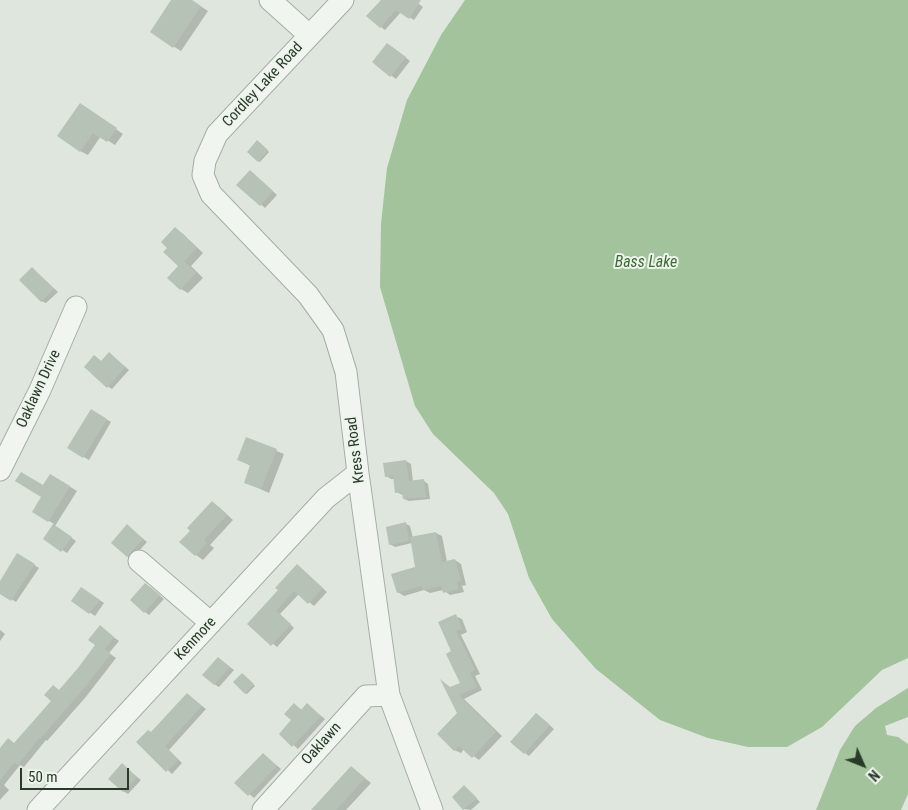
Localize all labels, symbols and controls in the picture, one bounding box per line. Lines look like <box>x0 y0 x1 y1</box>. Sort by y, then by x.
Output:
street label: Cordley Lake Road <box>219 39 307 131</box>
water label: Bass Lake <box>615 253 677 273</box>
street label: Oaklawn Drive <box>13 347 65 431</box>
street label: Kress Road <box>343 416 369 484</box>
street label: Kenmore <box>171 614 221 664</box>
street label: Oaklawn <box>298 719 346 769</box>
north arrow <box>838 740 888 790</box>
scale bar <box>22 758 131 790</box>
text: N <box>865 767 883 784</box>
text: 50 m <box>28 768 58 786</box>

